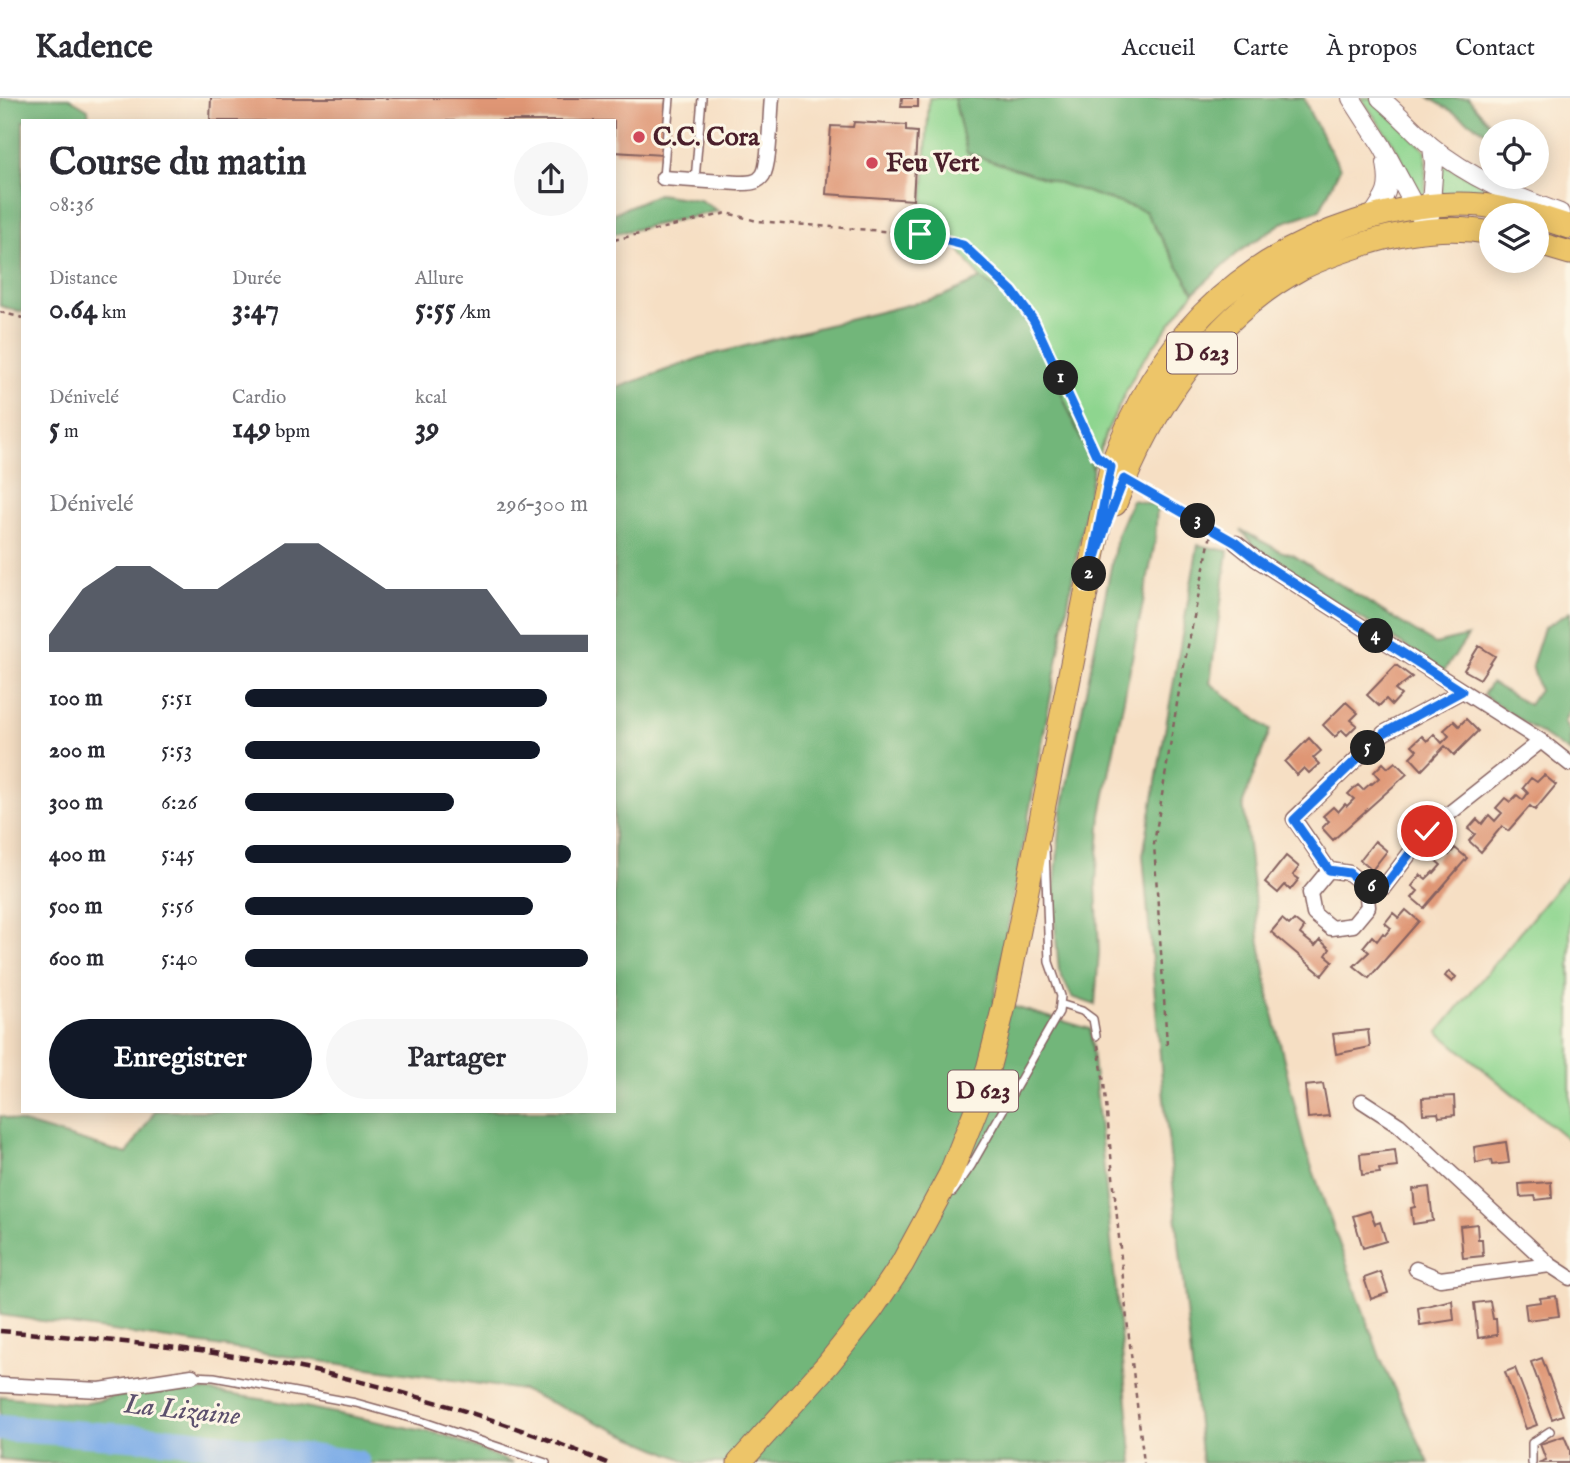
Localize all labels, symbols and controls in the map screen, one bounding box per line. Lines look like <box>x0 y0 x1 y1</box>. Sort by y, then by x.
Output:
text: Kadence <box>35 27 153 69</box>
text: Accueil <box>1122 33 1195 64</box>
text: Carte <box>1233 33 1289 64</box>
text: À propos <box>1327 33 1417 64</box>
text: Contact <box>1455 33 1535 64</box>
map controls <box>1479 119 1549 273</box>
button: locate <box>1479 119 1549 189</box>
place label: C.C. Cora <box>653 121 760 154</box>
marker: C.C. Cora <box>631 129 647 145</box>
text: Course du matin <box>49 140 307 188</box>
button: share <box>514 142 588 216</box>
place label: Feu Vert <box>886 147 980 180</box>
marker: Feu Vert <box>864 155 880 171</box>
text: 08:36 <box>49 190 94 219</box>
button: layers <box>1479 203 1549 273</box>
pin <box>890 204 950 264</box>
icon: arrive <box>901 215 939 253</box>
text: Distance <box>49 267 118 291</box>
text: Durée <box>232 267 282 291</box>
text: Allure <box>415 267 464 291</box>
text: 0.64 <box>49 291 98 329</box>
text: 3:47 <box>232 291 279 329</box>
text: 5:55 <box>415 291 456 329</box>
text: km <box>98 301 127 325</box>
text: /km <box>456 301 491 325</box>
road number: D 623 <box>1167 332 1237 374</box>
pin: 1 <box>1044 360 1078 396</box>
text: 1 <box>1057 365 1064 389</box>
text: Dénivelé <box>49 386 119 410</box>
text: Cardio <box>232 386 286 410</box>
text: kcal <box>415 386 447 410</box>
text: 5 <box>49 410 60 448</box>
text: 149 <box>232 410 271 448</box>
text: 39 <box>415 410 439 448</box>
text: m <box>60 420 79 444</box>
text: bpm <box>271 420 310 444</box>
text: Dénivelé <box>49 490 134 519</box>
text: 296–300 m <box>496 490 588 519</box>
pin: 3 <box>1180 504 1216 538</box>
text: 3 <box>1194 508 1201 532</box>
pin: 2 <box>1072 556 1106 592</box>
text: 2 <box>1084 561 1093 585</box>
pin: 4 <box>1358 618 1394 654</box>
text: 4 <box>1371 623 1380 647</box>
text: 100 m <box>49 684 103 713</box>
text: 5:51 <box>161 684 192 713</box>
pin: 5 <box>1350 730 1386 766</box>
text: 5 <box>1364 735 1371 759</box>
text: 200 m <box>49 736 105 765</box>
text: 5:53 <box>161 736 192 765</box>
text: 300 m <box>49 788 103 817</box>
text: 6:26 <box>161 788 197 817</box>
pin <box>1397 801 1457 861</box>
icon: check <box>1408 812 1446 850</box>
text: 400 m <box>49 840 106 869</box>
text: 5:45 <box>161 840 195 869</box>
pin: 6 <box>1354 870 1390 904</box>
text: 6 <box>1367 874 1376 898</box>
text: 500 m <box>49 892 103 921</box>
text: 5:56 <box>161 892 193 921</box>
text: 600 m <box>49 944 104 973</box>
text: 5:40 <box>161 944 198 973</box>
button: Enregistrer <box>49 1019 312 1099</box>
button: Partager <box>326 1019 588 1099</box>
road number: D 623 <box>948 1071 1018 1112</box>
water label: La Lizaine <box>121 1387 242 1435</box>

